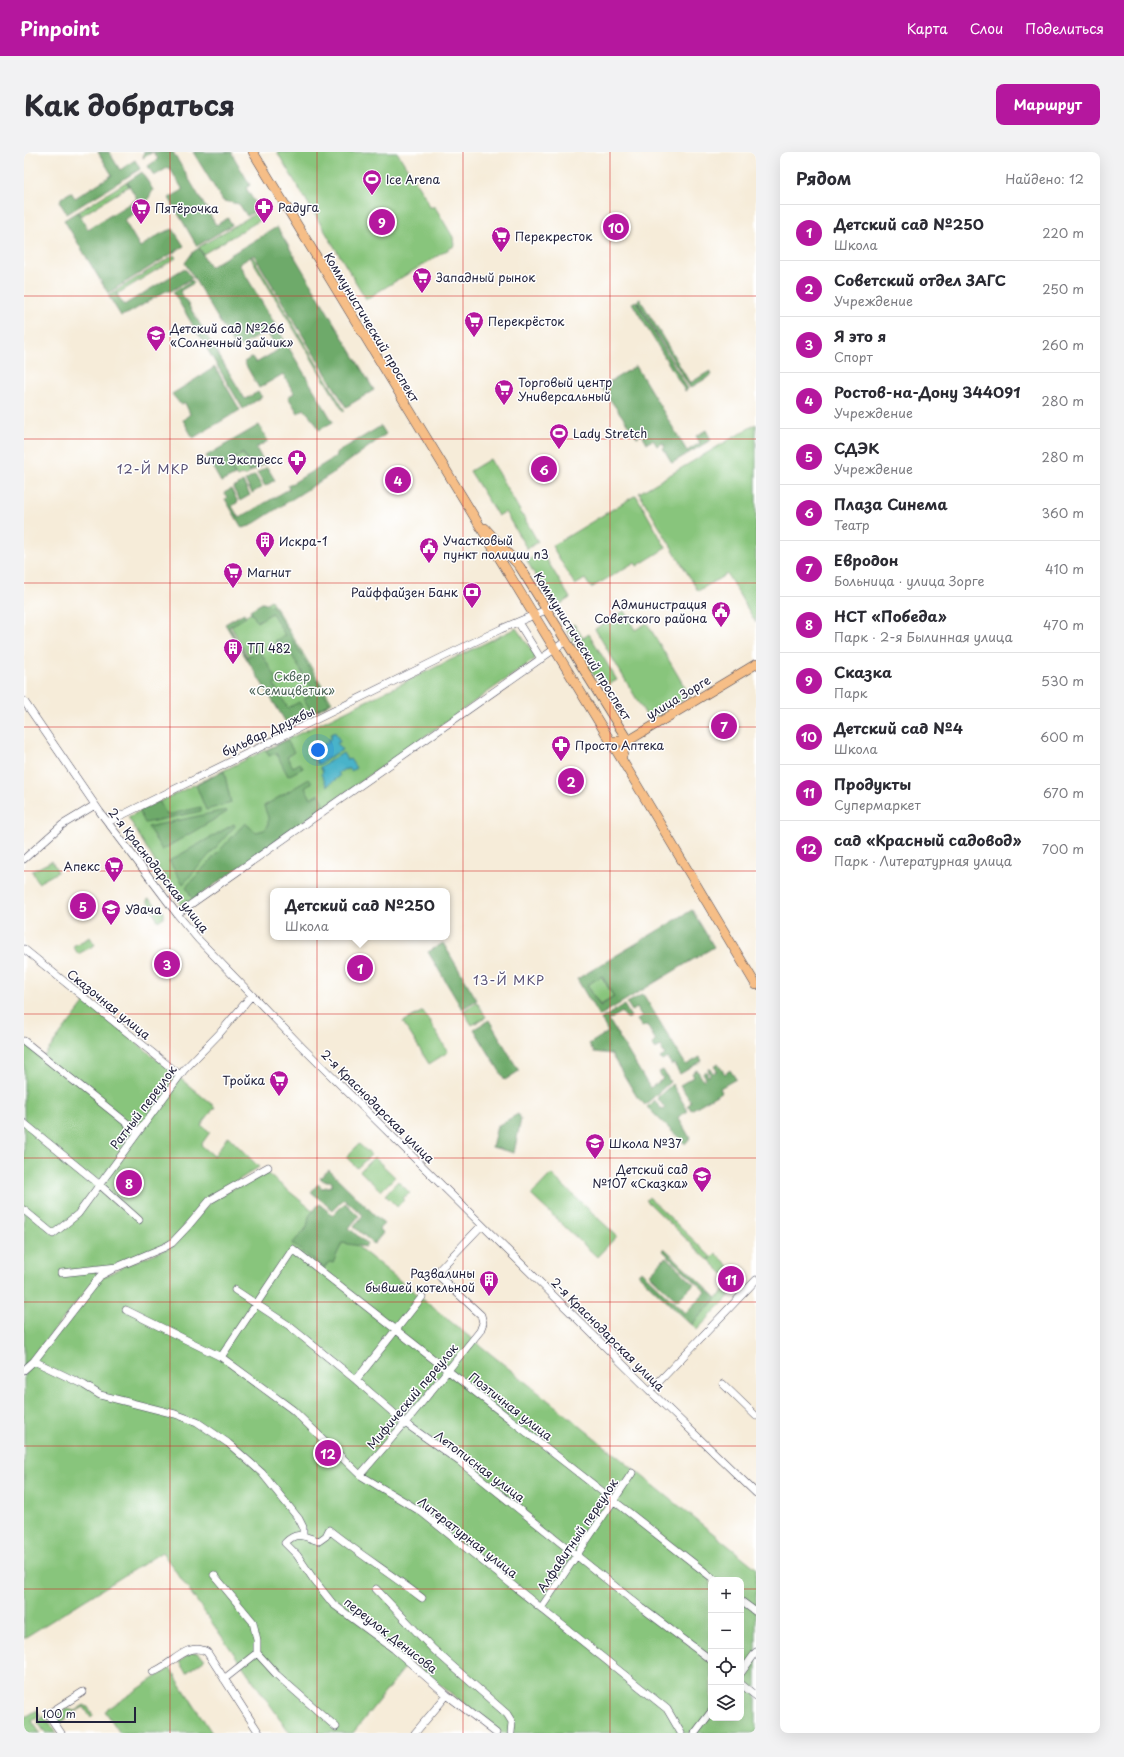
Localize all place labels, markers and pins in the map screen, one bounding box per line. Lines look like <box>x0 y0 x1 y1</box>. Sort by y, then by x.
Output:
sports icon: Ice Arena <box>361 168 383 196</box>
place label: Ice Arena <box>386 170 440 188</box>
pharmacy icon: Радуга <box>253 196 275 224</box>
supermarket icon: Пятёрочка <box>130 197 152 225</box>
place label: Радуга <box>278 198 320 216</box>
place label: Пятёрочка <box>155 199 219 217</box>
pin: 9 <box>369 207 395 237</box>
pin: 10 <box>603 212 629 242</box>
supermarket icon: Перекресток <box>490 225 512 253</box>
place label: Перекресток <box>515 227 593 245</box>
supermarket icon: Западный рынок <box>411 266 433 294</box>
place label: Западный рынок <box>436 268 536 286</box>
supermarket icon: Перекрёсток <box>463 310 485 338</box>
place label: Перекрёсток <box>488 312 565 330</box>
place label: Детский сад №266 «Солнечный зайчик» <box>169 319 293 351</box>
school or university icon: Детский сад №266 «Солнечный зайчик» <box>145 324 167 352</box>
place label: Торговый центр Универсальный <box>518 373 612 405</box>
supermarket icon: Торговый центр Универсальный <box>493 378 515 406</box>
sports icon: Lady Stretch <box>548 422 570 450</box>
place label: Lady Stretch <box>573 424 647 442</box>
pharmacy icon: Вита Экспресс <box>286 448 308 476</box>
place label: Вита Экспресс <box>196 450 283 468</box>
pin: 6 <box>531 454 557 484</box>
pin: 4 <box>385 465 411 495</box>
building icon: Искра-1 <box>254 530 276 558</box>
place label: Участковый пункт полиции n3 <box>443 531 549 563</box>
place label: Искра-1 <box>279 532 327 550</box>
public building icon: Участковый пункт полиции n3 <box>418 536 440 564</box>
supermarket icon: Магнит <box>222 561 244 589</box>
place label: Магнит <box>247 563 292 581</box>
bank icon: Райффайзен Банк <box>461 581 483 609</box>
place label: Райффайзен Банк <box>351 583 459 601</box>
place label: Администрация Советского района <box>594 595 708 627</box>
public building icon: Администрация Советского района <box>710 600 732 628</box>
building icon: ТП 482 <box>222 637 244 665</box>
place label: ТП 482 <box>247 639 291 657</box>
pin: 7 <box>711 711 737 741</box>
pharmacy icon: Просто Аптека <box>550 734 572 762</box>
place label: Просто Аптека <box>575 736 665 754</box>
pin: 2 <box>558 766 584 796</box>
supermarket icon: Апекс <box>103 855 125 883</box>
place label: Апекс <box>64 857 100 875</box>
pin: 5 <box>70 891 96 921</box>
school or university icon: Удача <box>100 898 122 926</box>
place label: Удача <box>125 900 162 918</box>
pin: 3 <box>154 949 180 979</box>
pin: 1 <box>347 953 373 983</box>
supermarket icon: Тройка <box>268 1069 290 1097</box>
place label: Тройка <box>222 1071 266 1089</box>
school or university icon: Школа №37 <box>584 1132 606 1160</box>
place label: Школа №37 <box>609 1134 682 1152</box>
place label: Детский сад №107 «Сказка» <box>592 1160 688 1192</box>
school or university icon: Детский сад №107 «Сказка» <box>691 1165 713 1193</box>
pin: 8 <box>116 1168 142 1198</box>
place label: Развалины бывшей котельной <box>365 1264 475 1296</box>
pin: 11 <box>718 1264 744 1294</box>
building icon: Развалины бывшей котельной <box>478 1269 500 1297</box>
pin: 12 <box>315 1438 341 1468</box>

